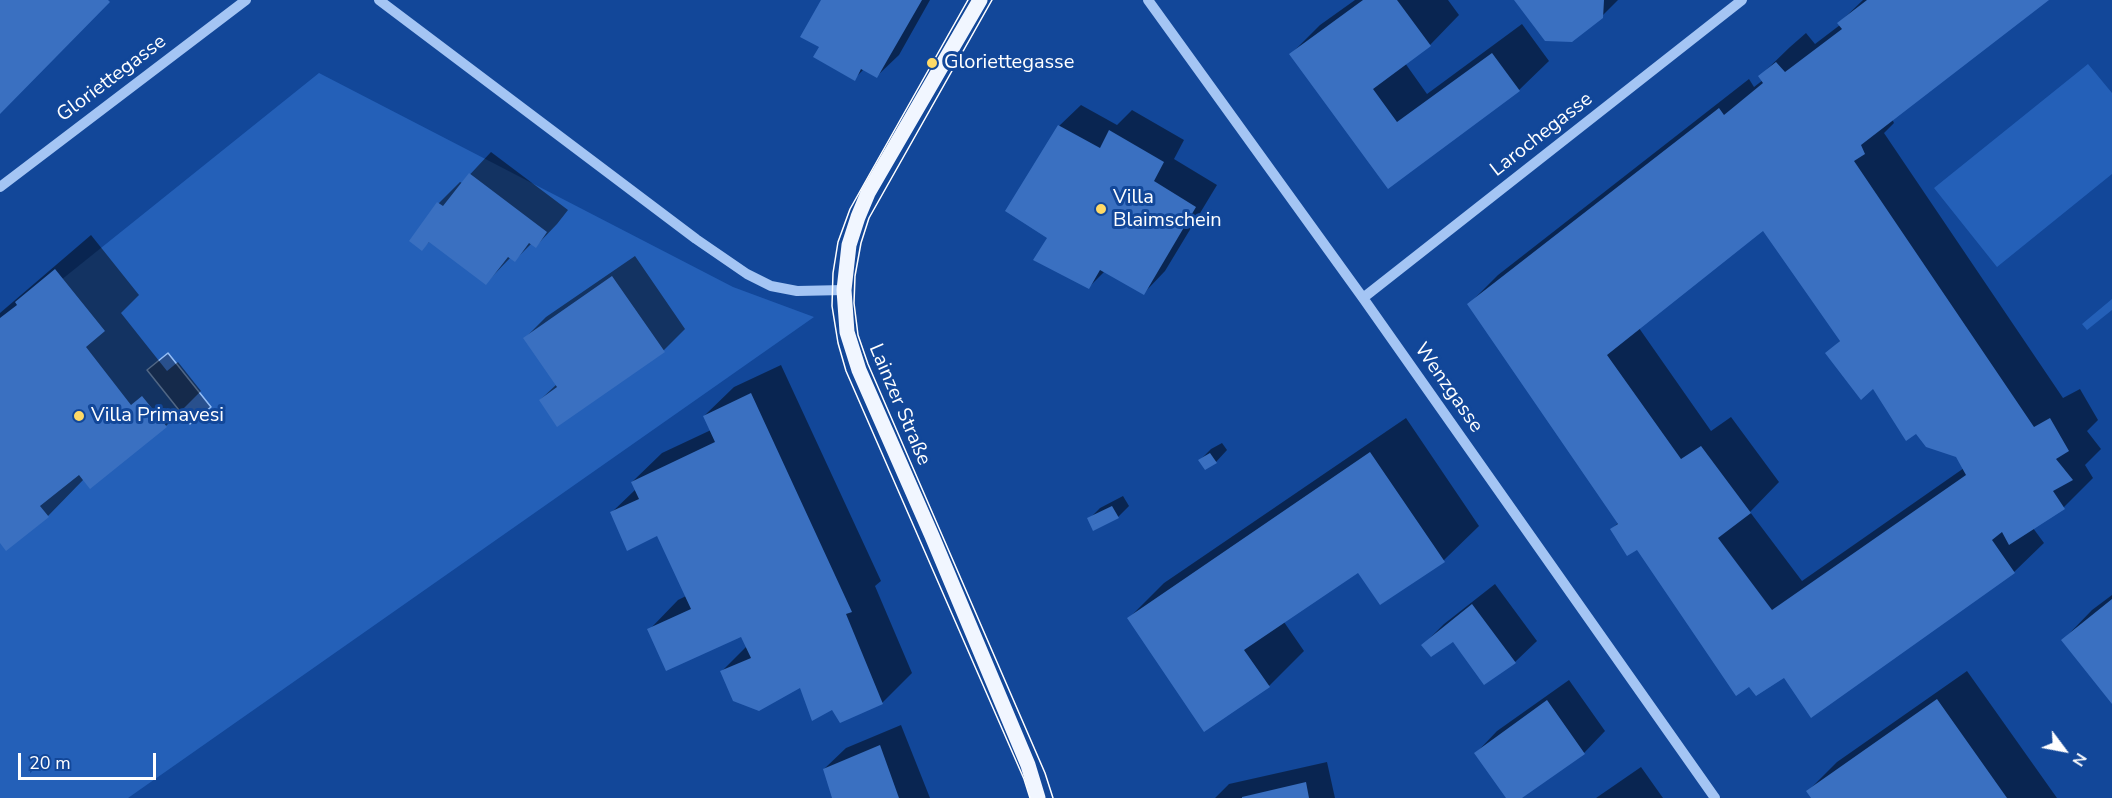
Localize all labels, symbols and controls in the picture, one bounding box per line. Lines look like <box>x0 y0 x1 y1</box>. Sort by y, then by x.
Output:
street label: Gloriettegasse <box>53 30 171 128</box>
place label: Gloriettegasse <box>944 51 1074 75</box>
marker: Gloriettegasse <box>925 56 939 70</box>
street label: Larochegasse <box>1486 88 1598 182</box>
place label: Villa Blaimschein <box>1113 186 1222 233</box>
marker: Villa Blaimschein <box>1094 202 1108 216</box>
street label: Wenzgasse <box>1408 338 1488 438</box>
street label: Lainzer Straße <box>863 341 935 469</box>
place label: Villa Primavesi <box>91 404 224 428</box>
marker: Villa Primavesi <box>72 409 86 423</box>
north arrow <box>2034 720 2094 780</box>
scale bar <box>21 741 159 779</box>
text: N <box>2067 749 2092 770</box>
text: 20 m <box>29 751 71 775</box>

